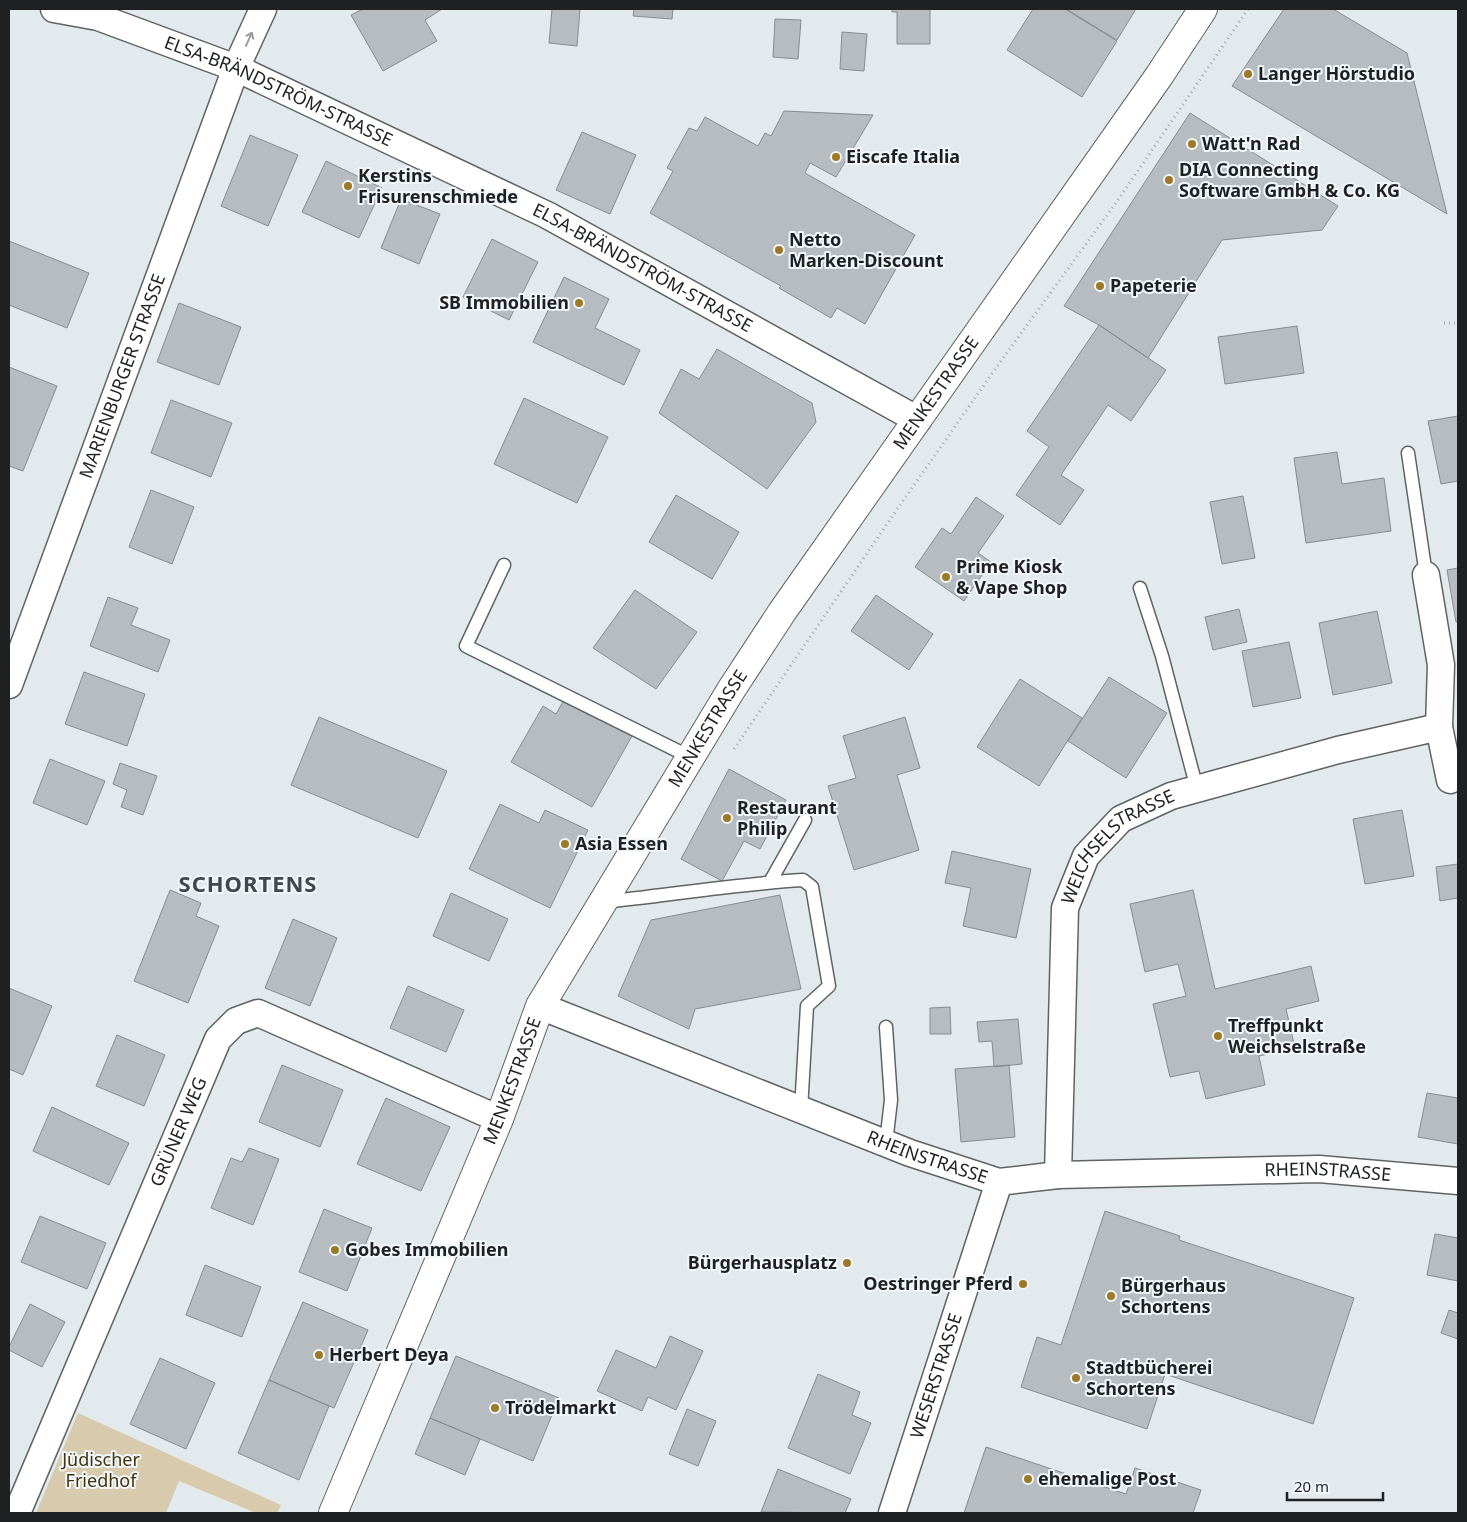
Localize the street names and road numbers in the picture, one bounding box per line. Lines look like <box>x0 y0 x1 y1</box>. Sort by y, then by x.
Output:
street label: ELSA-BRÄNDSTRÖM-STRASSE <box>161 30 397 151</box>
street label: ELSA-BRÄNDSTRÖM-STRASSE <box>529 197 757 337</box>
street label: MARIENBURGER STRASSE <box>73 270 170 482</box>
street label: MENKESTRASSE <box>887 331 984 454</box>
street label: MENKESTRASSE <box>662 665 752 791</box>
street label: WEICHSELSTRASSE <box>1055 783 1178 907</box>
street label: MENKESTRASSE <box>477 1014 546 1148</box>
street label: GRÜNER WEG <box>144 1073 212 1190</box>
street label: RHEINSTRASSE <box>864 1124 991 1189</box>
street label: RHEINSTRASSE <box>1264 1156 1392 1186</box>
street label: WESERSTRASSE <box>904 1310 967 1441</box>

